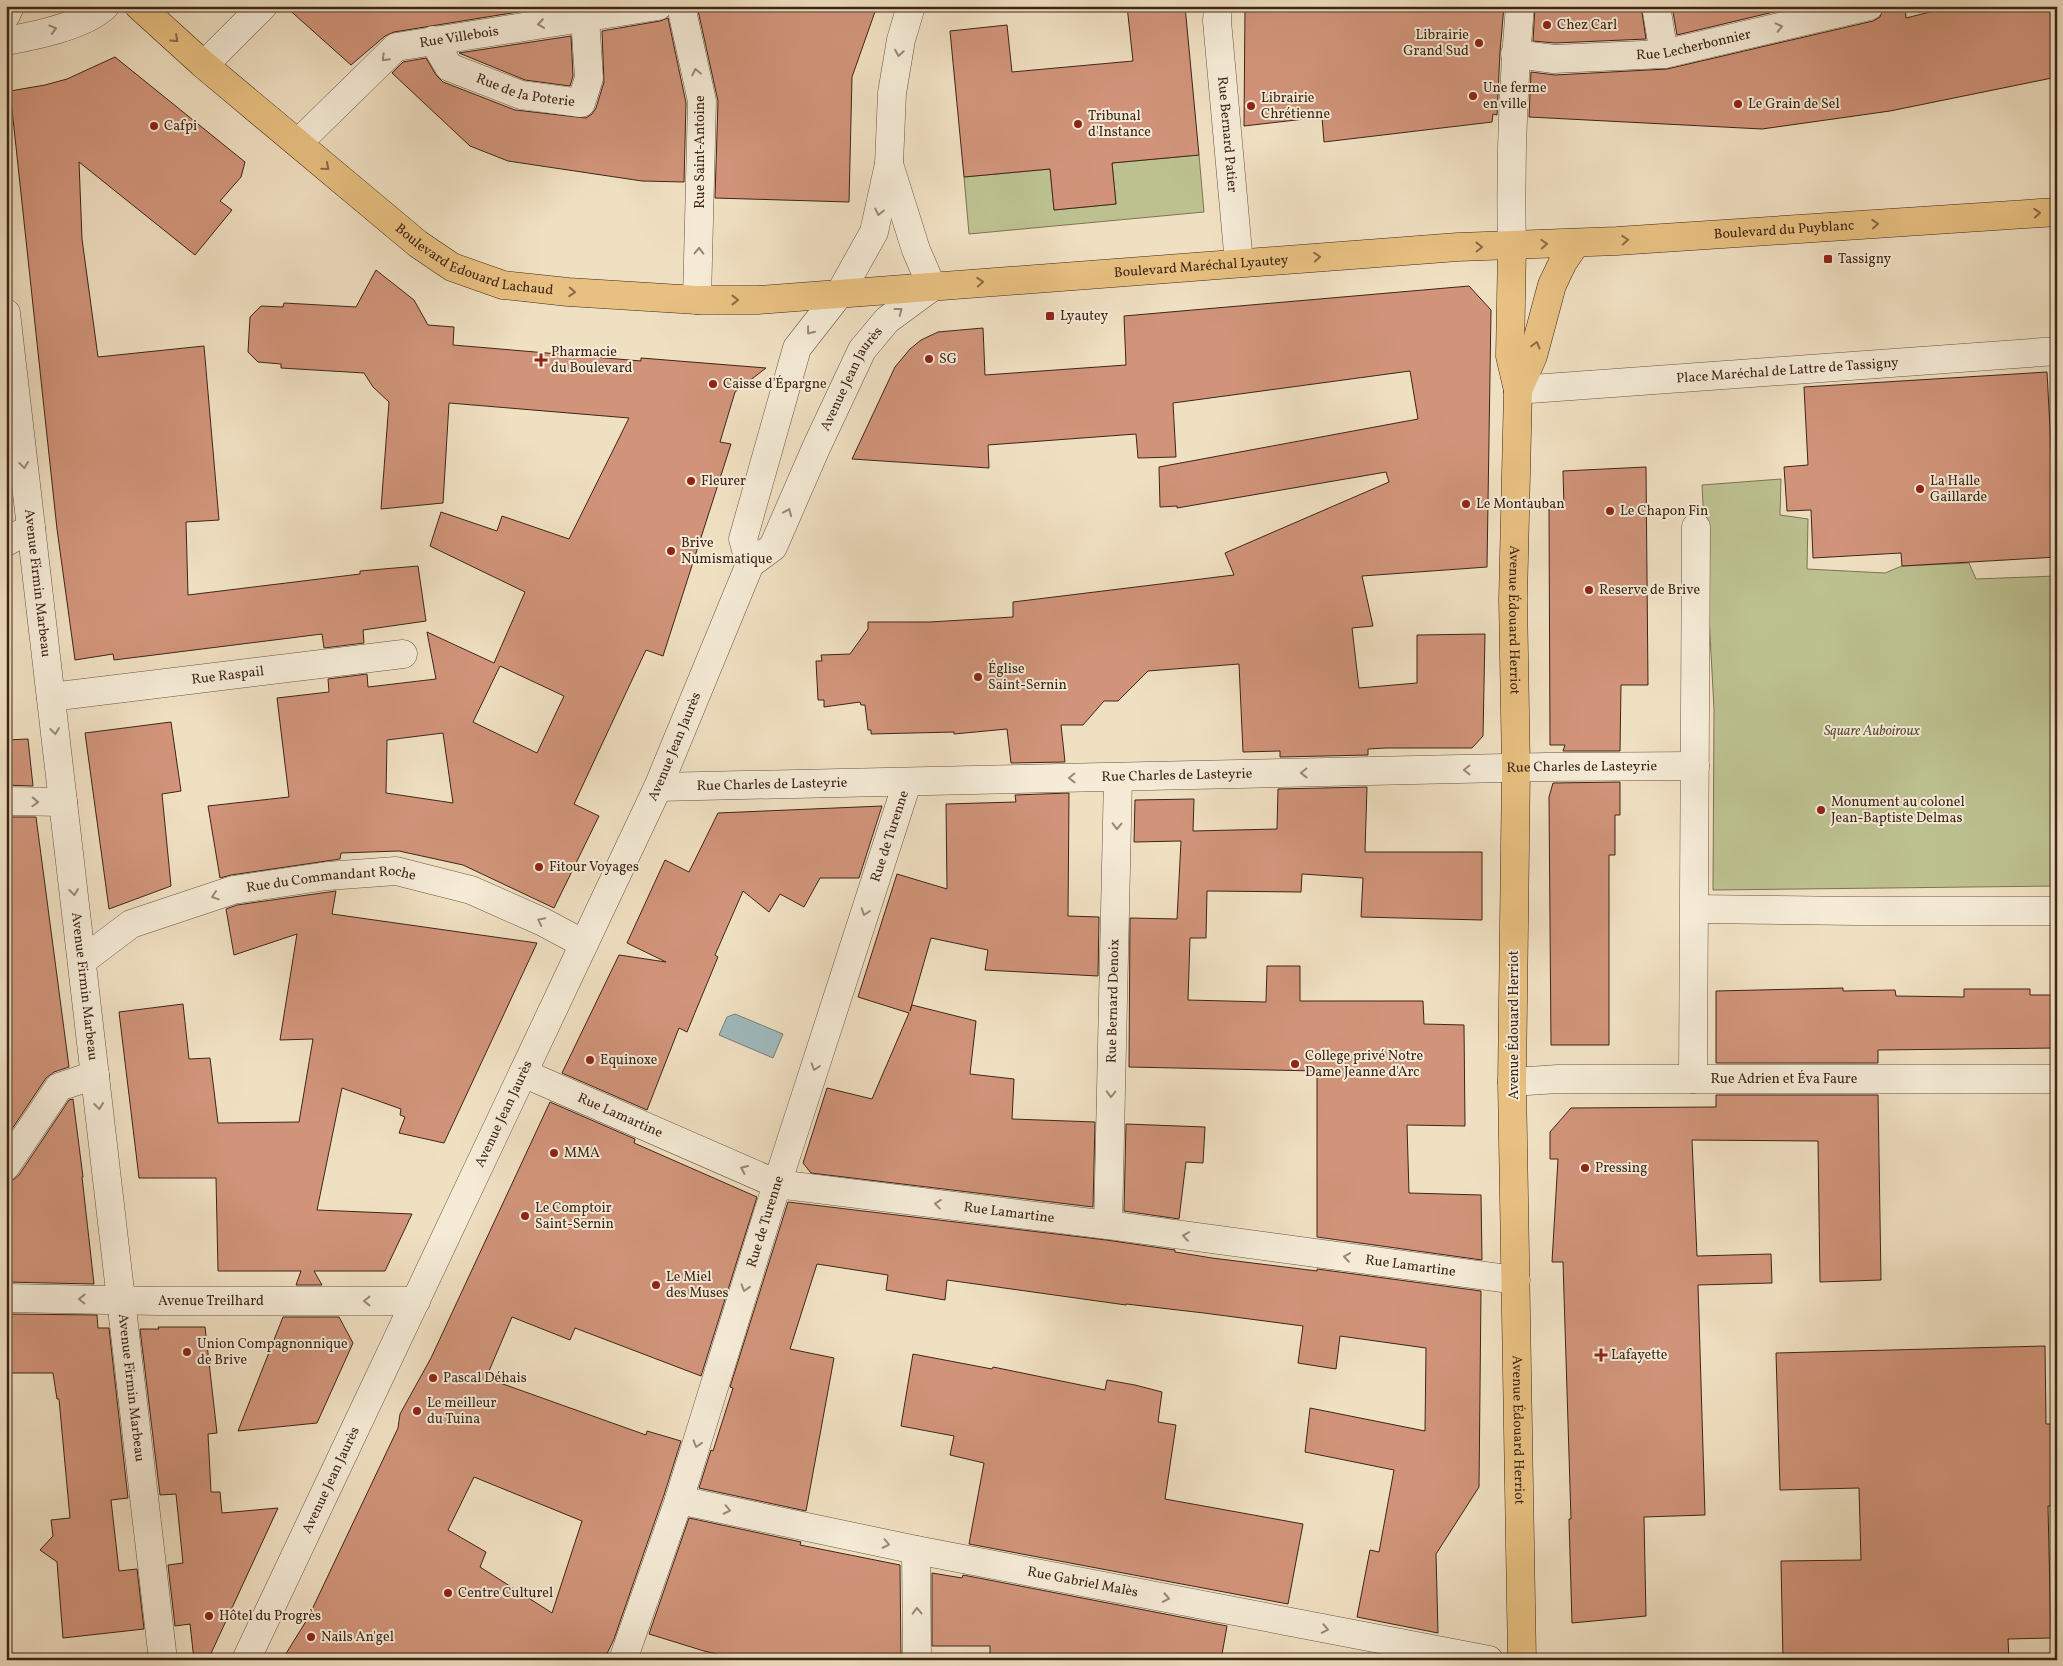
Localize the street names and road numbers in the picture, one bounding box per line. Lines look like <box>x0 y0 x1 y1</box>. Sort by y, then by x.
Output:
street label: Rue Villebois <box>418 22 500 53</box>
street label: Rue Lecherbonnier <box>1636 24 1753 65</box>
street label: Rue de la Poterie <box>473 69 576 112</box>
street label: Rue Bernard Patier <box>1213 76 1242 194</box>
street label: Rue Saint-Antoine <box>691 95 710 209</box>
street label: Boulevard du Puyblanc <box>1713 216 1855 244</box>
street label: Boulevard Edouard Lachaud <box>391 219 554 300</box>
street label: Boulevard Maréchal Lyautey <box>1113 250 1289 283</box>
street label: Avenue Jean Jaurès <box>816 323 887 434</box>
street label: Place Maréchal de Lattre de Tassigny <box>1675 353 1900 388</box>
street label: Avenue Firmin Marbeau <box>19 508 56 658</box>
street label: Avenue Édouard Herriot <box>1503 545 1524 695</box>
street label: Rue Raspail <box>190 662 265 689</box>
street label: Avenue Jean Jaurès <box>643 689 706 804</box>
street label: Rue Charles de Lasteyrie <box>1506 757 1658 777</box>
street label: Rue Charles de Lasteyrie <box>1101 764 1253 787</box>
street label: Rue Charles de Lasteyrie <box>696 773 848 796</box>
street label: Rue de Turenne <box>866 788 914 884</box>
street label: Rue du Commandant Roche <box>245 862 418 897</box>
street label: Avenue Firmin Marbeau <box>66 911 103 1062</box>
street label: Rue Bernard Denoix <box>1102 939 1124 1063</box>
street label: Avenue Édouard Herriot <box>1505 950 1524 1100</box>
street label: Avenue Jean Jaurès <box>470 1057 537 1170</box>
street label: Rue Adrien et Éva Faure <box>1710 1070 1858 1089</box>
street label: Rue Lamartine <box>575 1088 666 1143</box>
street label: Rue de Turenne <box>742 1173 789 1270</box>
street label: Rue Lamartine <box>963 1198 1056 1228</box>
street label: Rue Lamartine <box>1364 1250 1457 1281</box>
street label: Avenue Treilhard <box>158 1292 264 1311</box>
street label: Avenue Firmin Marbeau <box>113 1313 149 1463</box>
street label: Avenue Édouard Herriot <box>1507 1355 1529 1505</box>
street label: Avenue Jean Jaurès <box>298 1423 364 1537</box>
street label: Rue Gabriel Malès <box>1026 1562 1140 1602</box>

